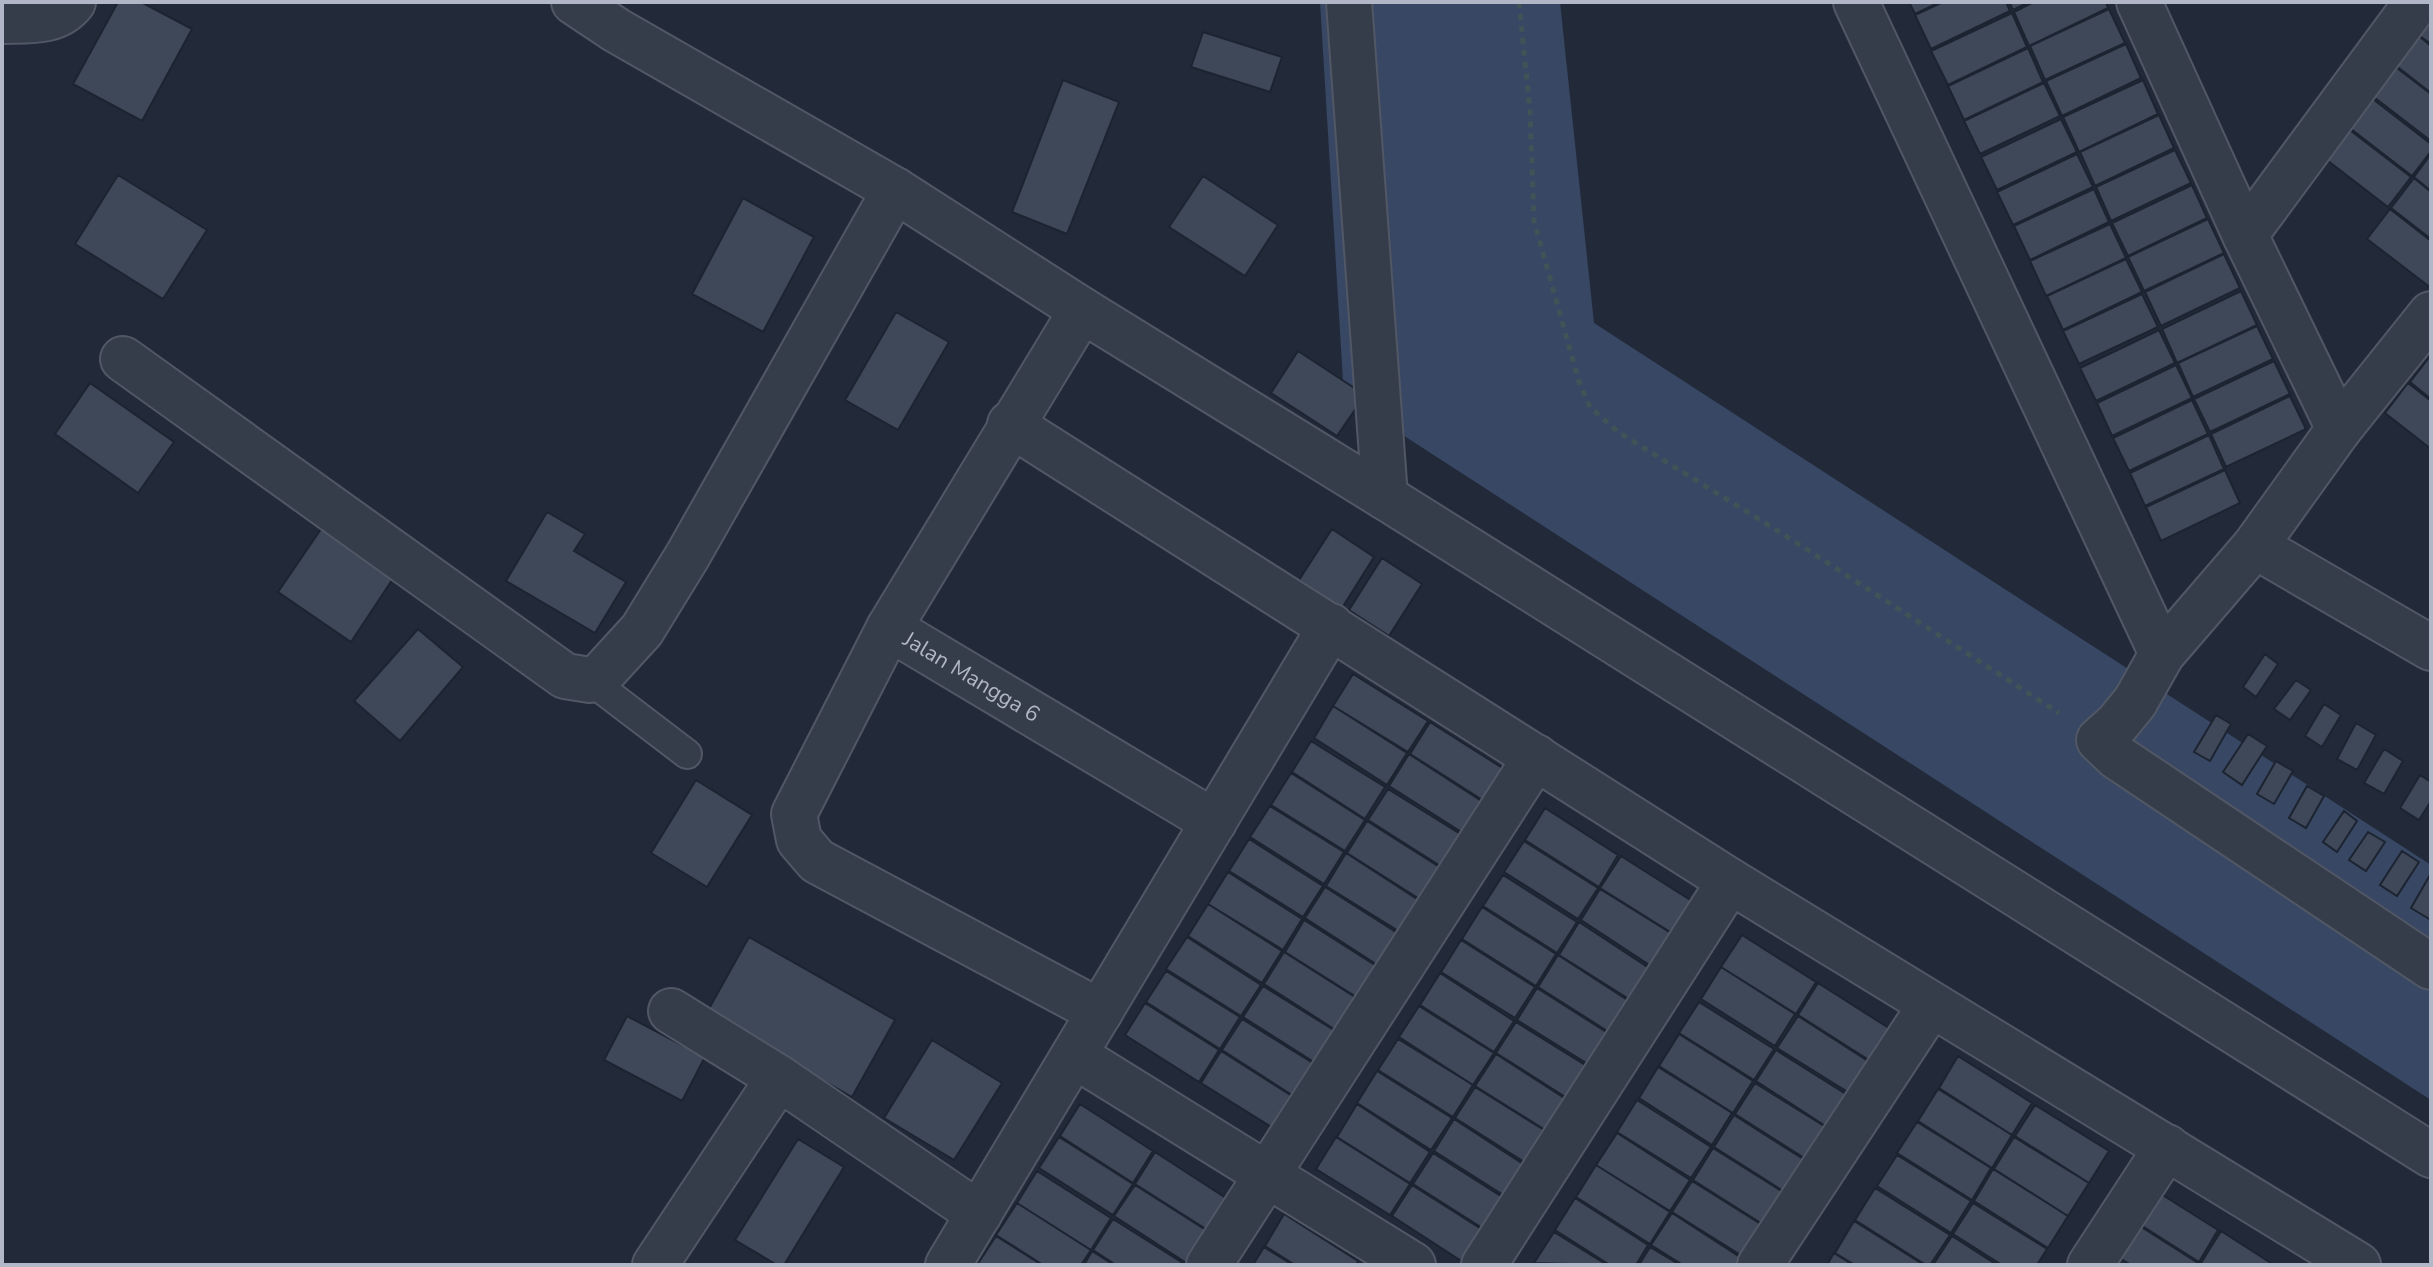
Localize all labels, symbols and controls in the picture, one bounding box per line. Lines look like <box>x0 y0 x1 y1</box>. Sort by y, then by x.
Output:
street label: Jalan Mangga 6 <box>897 624 1045 730</box>

